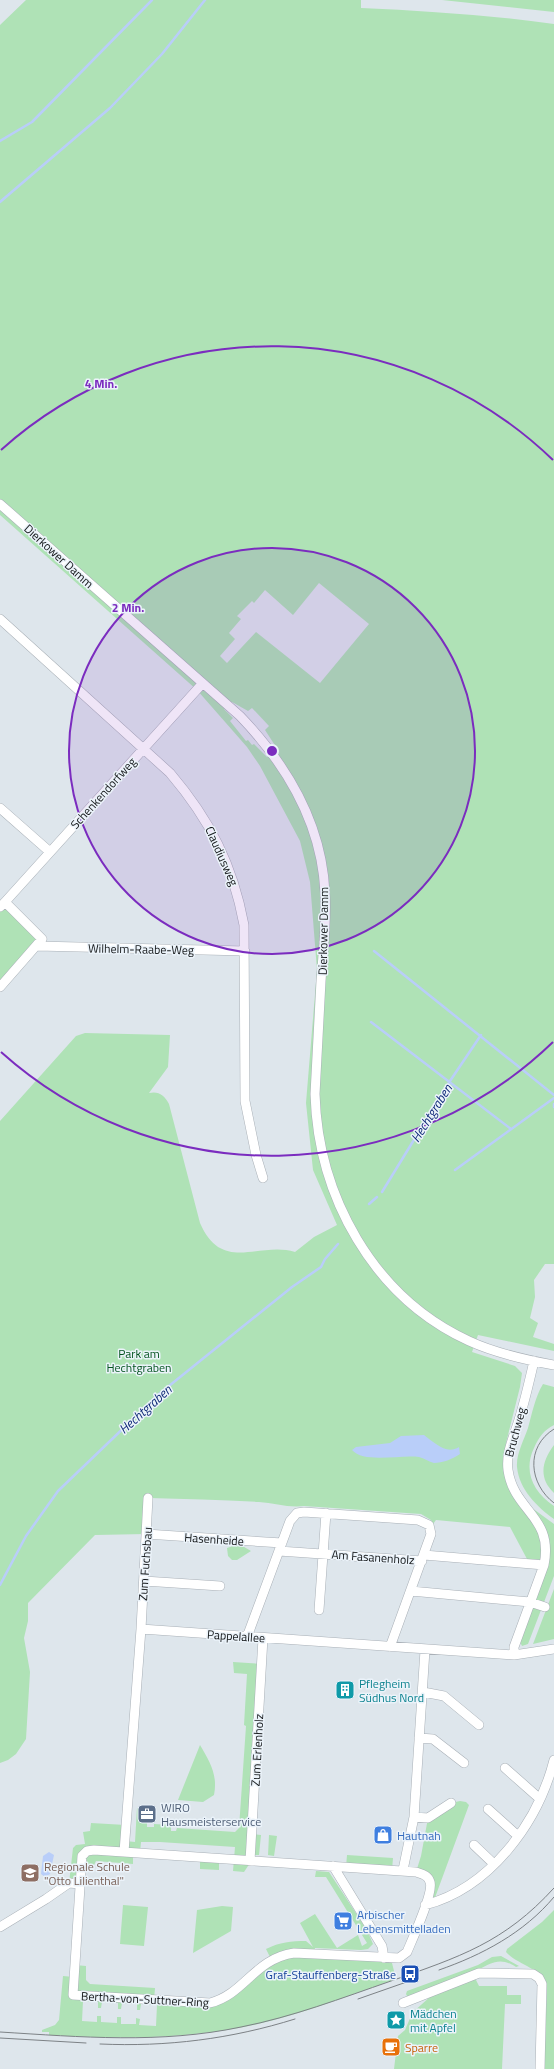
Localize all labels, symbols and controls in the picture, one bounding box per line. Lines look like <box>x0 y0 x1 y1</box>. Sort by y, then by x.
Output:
text: 4 Min. <box>85 374 117 393</box>
street label: Dierkower Damm <box>20 519 98 593</box>
text: 2 Min. <box>112 598 144 617</box>
centre of rings <box>265 744 279 758</box>
street label: Schenkendorfweg <box>66 753 140 833</box>
street label: Claudiusweg <box>200 823 244 889</box>
street label: Dierkower Damm <box>313 887 333 975</box>
street label: Wilhelm-Raabe-Weg <box>88 939 194 959</box>
water label: Hechtgraben <box>405 1080 457 1146</box>
park label: Park am Hechtgraben <box>106 1344 172 1377</box>
water label: Hechtgraben <box>114 1379 176 1438</box>
street label: Bruchweg <box>499 1405 531 1459</box>
street label: Zum Fuchsbau <box>133 1527 157 1601</box>
street label: Hasenheide <box>184 1527 244 1551</box>
street label: Am Fasanenholz <box>331 1545 415 1569</box>
street label: Pappelallee <box>206 1624 266 1648</box>
place label: Pflegheim Südhus Nord <box>359 1674 424 1707</box>
building icon: Pflegheim Südhus Nord <box>334 1679 356 1701</box>
street label: Zum Erlenholz <box>246 1713 268 1787</box>
place label: WIRO Hausmeisterservice <box>161 1798 261 1831</box>
office icon: WIRO Hausmeisterservice <box>136 1803 158 1825</box>
shop icon: Hautnah <box>372 1824 394 1846</box>
place label: Hautnah <box>397 1826 441 1845</box>
place label: Regionale Schule "Otto Lilienthal" <box>44 1857 130 1890</box>
school or university icon: Regionale Schule "Otto Lilienthal" <box>19 1862 41 1884</box>
place label: Arbischer Lebensmittelladen <box>357 1905 451 1938</box>
supermarket icon: Arbischer Lebensmittelladen <box>332 1910 354 1932</box>
bus stop icon: Graf-Stauffenberg-Straße <box>399 1963 421 1985</box>
place label: Graf-Stauffenberg-Straße <box>266 1965 396 1984</box>
street label: Bertha-von-Suttner-Ring <box>81 1986 209 2012</box>
place label: Mädchen mit Apfel <box>410 2004 457 2037</box>
place icon: Mädchen mit Apfel <box>385 2009 407 2031</box>
cafe icon: Sparre <box>380 2036 402 2058</box>
place label: Sparre <box>405 2038 438 2057</box>

